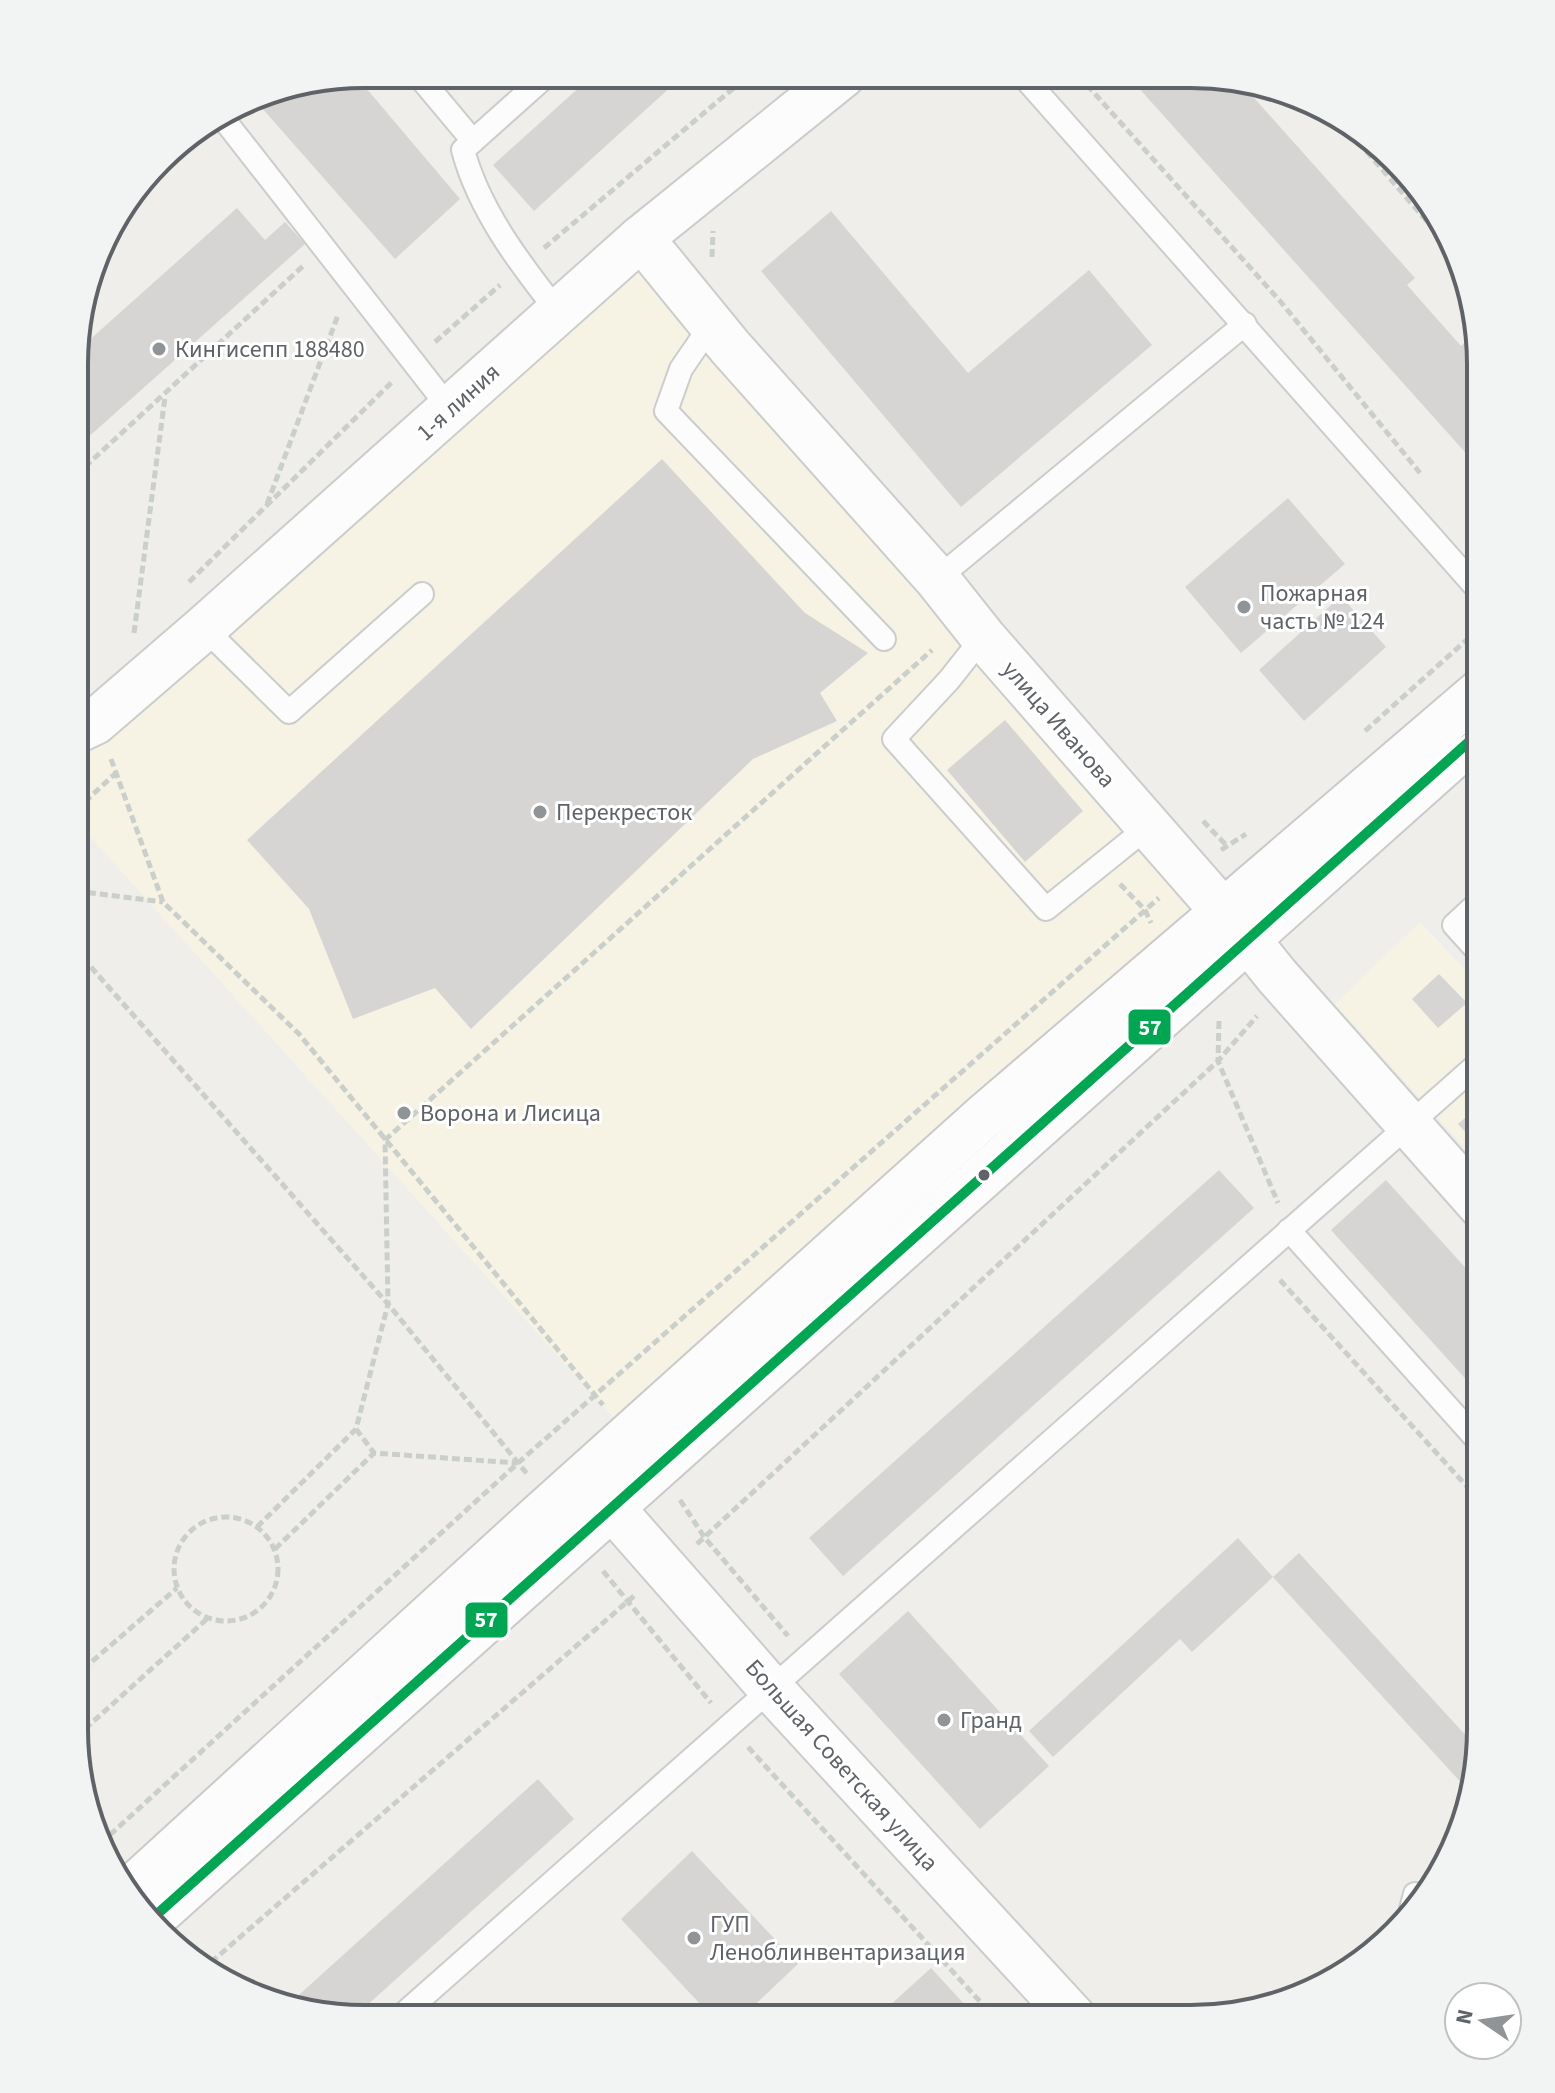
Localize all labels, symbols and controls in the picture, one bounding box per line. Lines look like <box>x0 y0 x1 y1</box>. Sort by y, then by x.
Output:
place label: Кингисепп 188480 <box>175 332 365 367</box>
marker: Кингисепп 188480 <box>150 340 168 358</box>
street label: 1-я линия <box>409 355 508 450</box>
place label: Пожарная часть № 124 <box>1260 576 1385 639</box>
marker: Пожарная часть № 124 <box>1235 598 1253 616</box>
street label: улица Иванова <box>993 653 1124 796</box>
place label: Перекресток <box>556 795 692 830</box>
marker: Перекресток <box>531 803 549 821</box>
line badge: 57 <box>1127 1008 1172 1046</box>
text: 57 <box>1138 1012 1162 1044</box>
place label: Ворона и Лисица <box>420 1096 601 1131</box>
marker: Ворона и Лисица <box>395 1104 413 1122</box>
unlabelled marker <box>976 1167 992 1183</box>
line badge: 57 <box>464 1601 509 1639</box>
text: 57 <box>474 1604 498 1636</box>
street label: Большая Советская улица <box>737 1652 947 1879</box>
place label: Гранд <box>960 1703 1022 1738</box>
marker: Гранд <box>935 1711 953 1729</box>
place label: ГУП Леноблинвентаризация <box>710 1907 966 1970</box>
marker: ГУП Леноблинвентаризация <box>685 1929 703 1947</box>
north arrow <box>1443 1981 1523 2061</box>
text: N <box>1447 2006 1482 2027</box>

